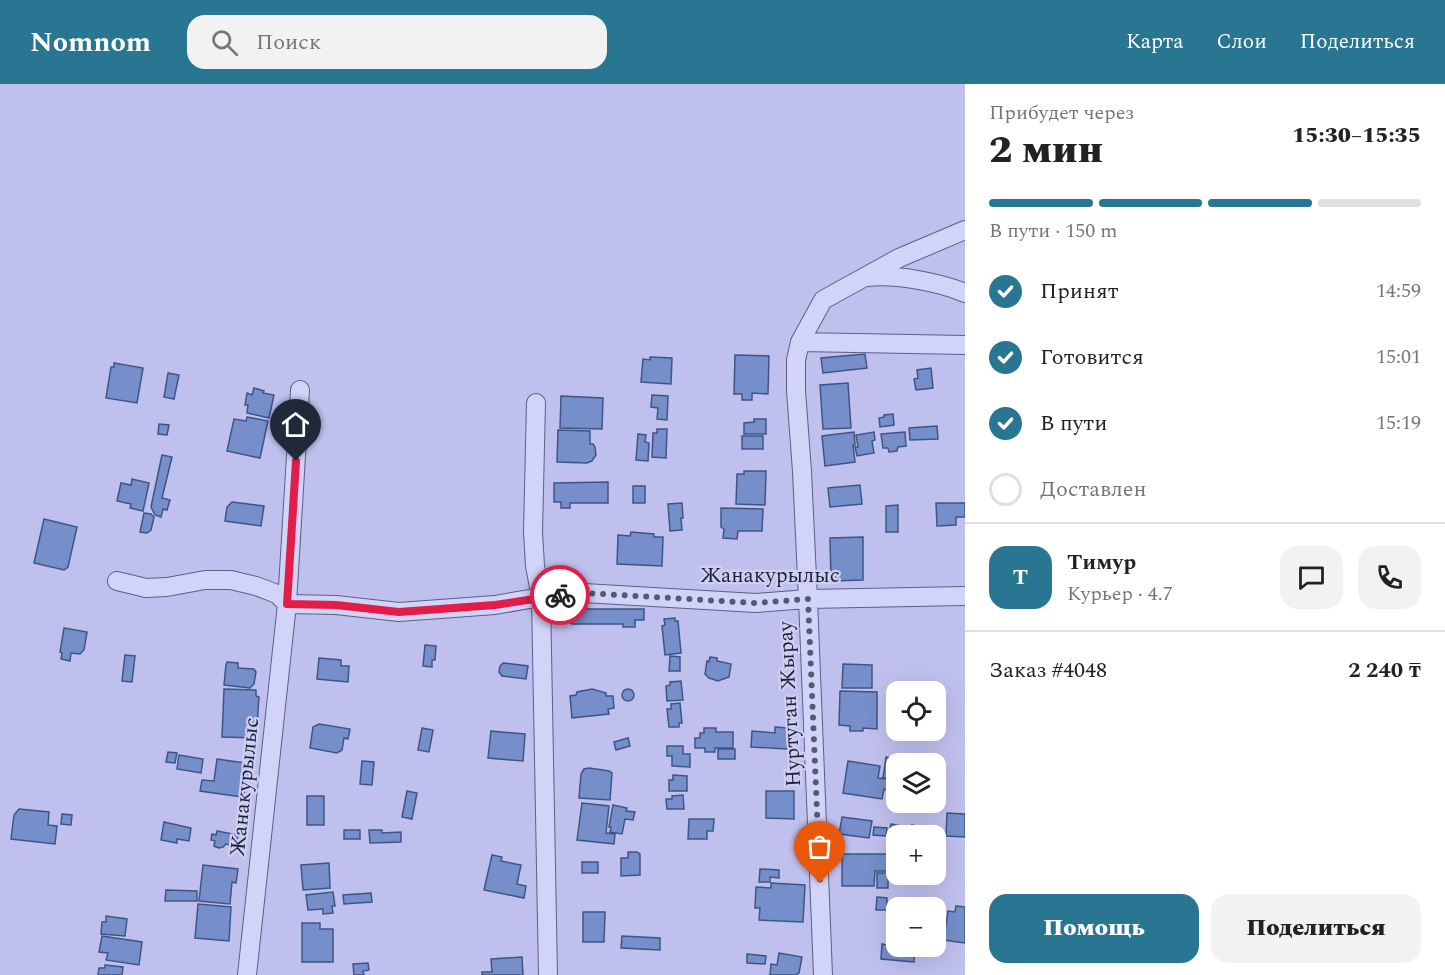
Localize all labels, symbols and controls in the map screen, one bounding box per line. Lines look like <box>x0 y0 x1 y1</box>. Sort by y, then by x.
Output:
search box <box>187 15 607 69</box>
text: Nomnom <box>30 21 151 64</box>
icon: search <box>208 26 241 59</box>
text: Поиск <box>256 26 321 59</box>
text: Карта <box>1126 26 1183 58</box>
text: Слои <box>1216 26 1267 58</box>
text: Поделиться <box>1300 26 1415 58</box>
text: Прибудет через <box>989 98 1134 128</box>
text: 15:30–15:35 <box>1292 119 1421 152</box>
text: 2 мин <box>989 121 1103 180</box>
text: В пути · 150 m <box>989 216 1117 246</box>
icon: check <box>989 275 1022 308</box>
text: Принят <box>1040 275 1119 308</box>
text: 14:59 <box>1376 276 1421 306</box>
icon: check <box>989 341 1022 374</box>
text: Готовится <box>1040 341 1144 374</box>
text: 15:01 <box>1376 342 1421 372</box>
pin <box>270 399 321 461</box>
icon: check <box>989 407 1022 440</box>
text: В пути <box>1040 407 1107 440</box>
icon: home <box>279 408 312 441</box>
text: 15:19 <box>1376 408 1421 438</box>
text: Доставлен <box>1040 473 1147 506</box>
text: Тимур <box>1067 546 1136 579</box>
button: chat <box>1280 546 1343 609</box>
button: phone <box>1358 546 1421 609</box>
street label: Жанакурылыс <box>700 560 840 592</box>
text: Т <box>1013 561 1028 594</box>
courier <box>530 565 590 625</box>
icon: bike <box>544 579 577 612</box>
text: Курьер · 4.7 <box>1067 579 1173 609</box>
street label: Нуртуган Жырау <box>770 619 810 788</box>
text: Заказ #4048 <box>989 654 1107 687</box>
text: 2 240 ₸ <box>1348 654 1421 687</box>
map controls <box>886 681 946 957</box>
button: locate <box>886 681 946 741</box>
street label: Жанакурылыс <box>222 716 268 858</box>
button: layers <box>886 753 946 813</box>
pin <box>794 821 845 883</box>
button: + <box>886 825 946 885</box>
icon: bag <box>803 830 836 863</box>
button: Помощь <box>989 894 1199 963</box>
button: Поделиться <box>1211 894 1421 963</box>
button: − <box>886 897 946 957</box>

